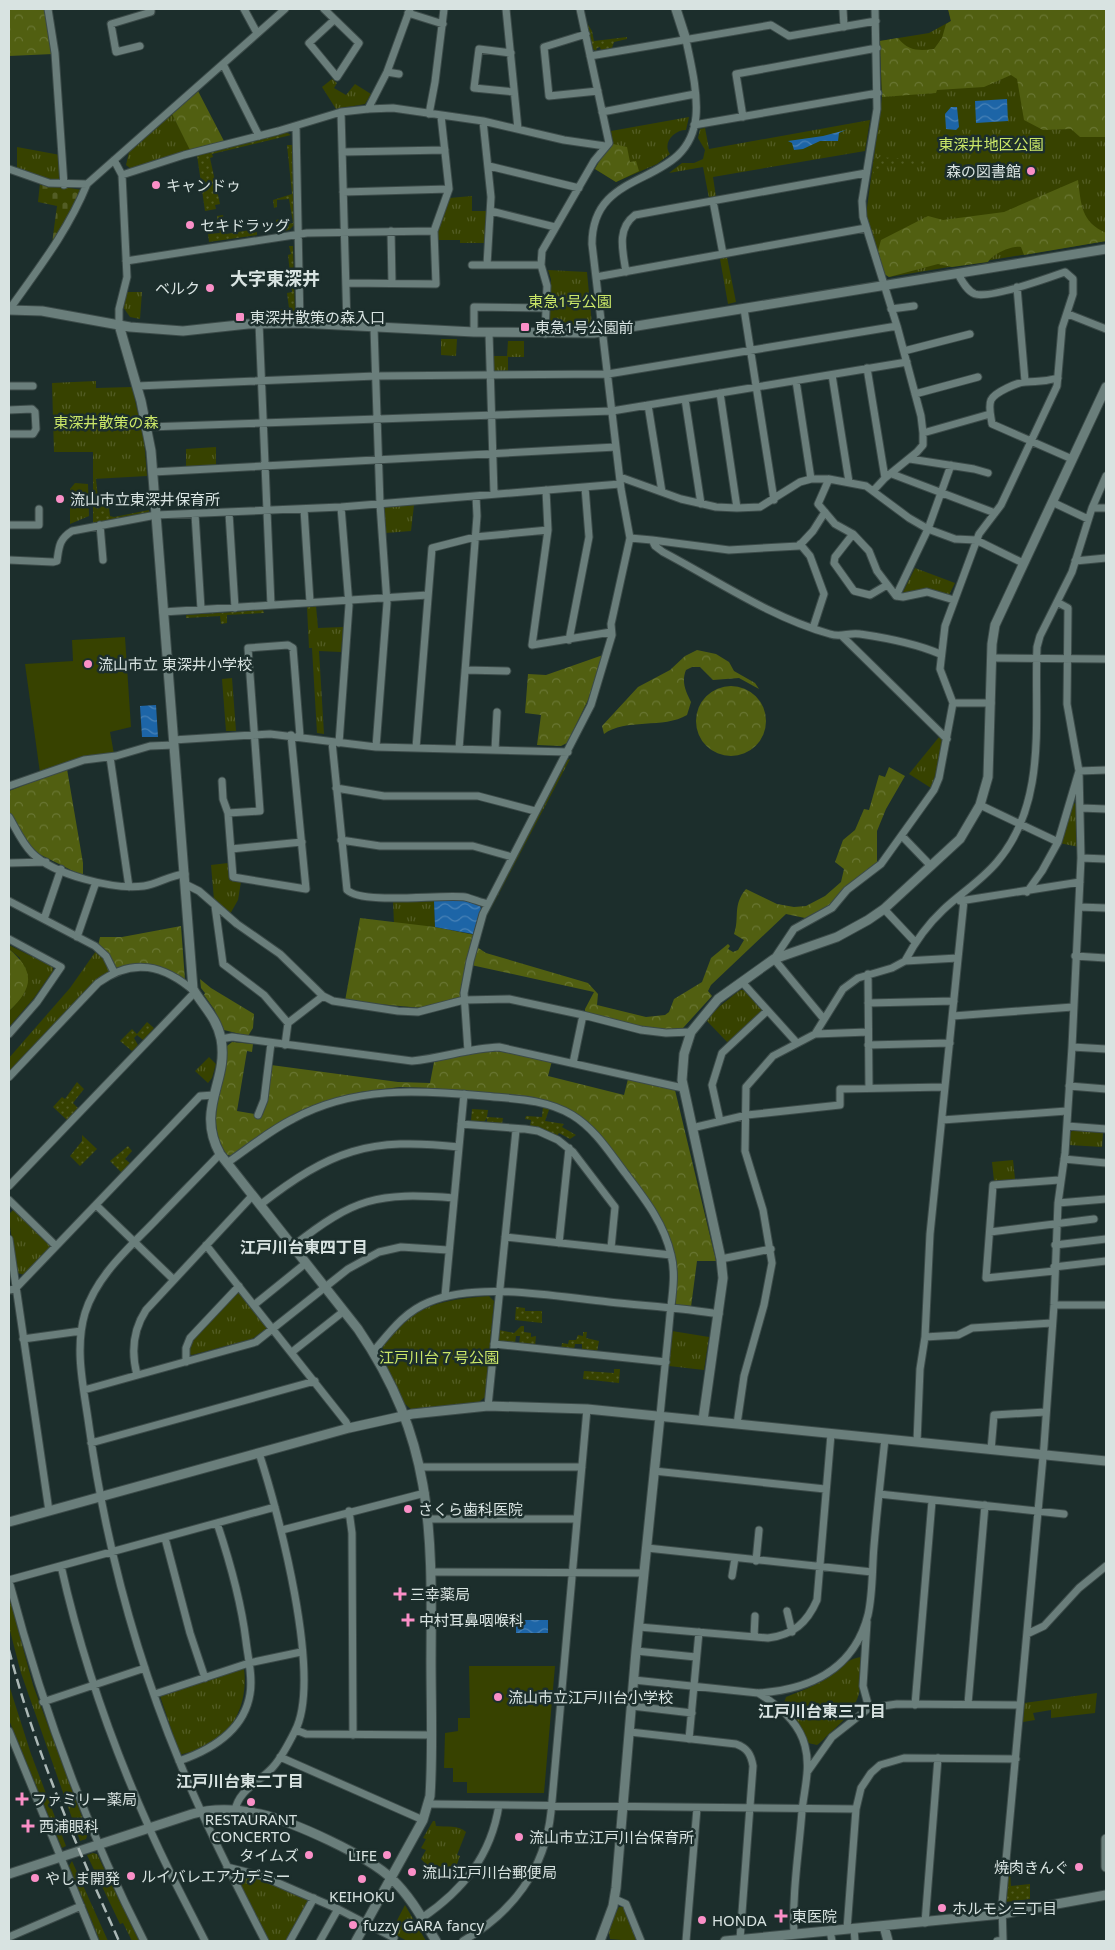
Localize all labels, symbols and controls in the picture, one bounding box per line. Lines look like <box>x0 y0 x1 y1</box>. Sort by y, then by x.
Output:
park label: 東深井地区公園 <box>938 134 1044 154</box>
place label: 森の図書館 <box>946 161 1021 181</box>
marker: 森の図書館 <box>1025 165 1037 177</box>
place label: キャンドゥ <box>166 175 241 195</box>
marker: キャンドゥ <box>150 179 162 191</box>
place label: セキドラッグ <box>200 215 290 235</box>
marker: セキドラッグ <box>184 219 196 231</box>
district label: 大字東深井 <box>230 266 320 290</box>
place label: ベルク <box>155 278 200 298</box>
marker: ベルク <box>204 282 216 294</box>
park label: 東急1号公園 <box>528 291 612 311</box>
place label: 東深井散策の森入口 <box>250 307 385 327</box>
marker: 東深井散策の森入口 <box>234 311 246 323</box>
place label: 東急1号公園前 <box>535 317 634 337</box>
marker: 東急1号公園前 <box>519 321 531 333</box>
park label: 東深井散策の森 <box>53 412 159 432</box>
place label: 流山市立東深井保育所 <box>70 489 220 509</box>
marker: 流山市立東深井保育所 <box>54 493 66 505</box>
place label: 流山市立 東深井小学校 <box>98 654 252 674</box>
marker: 流山市立 東深井小学校 <box>82 658 94 670</box>
district label: 江戸川台東四丁目 <box>240 1236 368 1258</box>
park label: 江戸川台７号公園 <box>379 1347 499 1367</box>
place label: さくら歯科医院 <box>418 1499 523 1519</box>
marker: さくら歯科医院 <box>402 1503 414 1515</box>
place label: 三幸薬局 <box>410 1584 470 1604</box>
marker: 三幸薬局 <box>394 1588 406 1600</box>
place label: 中村耳鼻咽喉科 <box>419 1610 524 1630</box>
marker: 中村耳鼻咽喉科 <box>401 1613 415 1627</box>
place label: 流山市立江戸川台小学校 <box>508 1687 673 1707</box>
marker: 流山市立江戸川台小学校 <box>492 1691 504 1703</box>
district label: 江戸川台東三丁目 <box>758 1700 886 1722</box>
district label: 江戸川台東二丁目 <box>176 1770 304 1792</box>
place label: ファミリー薬局 <box>32 1789 137 1809</box>
marker: ファミリー薬局 <box>16 1793 28 1805</box>
marker: RESTAURANT CONCERTO <box>245 1796 257 1808</box>
place label: RESTAURANT CONCERTO <box>205 1809 298 1846</box>
place label: 西浦眼科 <box>39 1816 99 1836</box>
marker: 西浦眼科 <box>21 1819 35 1833</box>
place label: 流山市立江戸川台保育所 <box>529 1827 694 1847</box>
marker: 流山市立江戸川台保育所 <box>513 1831 525 1843</box>
place label: タイムズ <box>239 1845 299 1865</box>
place label: LIFE <box>348 1845 377 1865</box>
marker: タイムズ <box>303 1849 315 1861</box>
marker: LIFE <box>381 1849 393 1861</box>
place label: 焼肉きんぐ <box>994 1857 1069 1877</box>
marker: 焼肉きんぐ <box>1073 1861 1085 1873</box>
place label: 流山江戸川台郵便局 <box>422 1862 557 1882</box>
place label: ルイバレエアカデミー <box>141 1866 291 1886</box>
marker: 流山江戸川台郵便局 <box>406 1866 418 1878</box>
place label: やしま開発 <box>45 1868 120 1888</box>
marker: ルイバレエアカデミー <box>125 1870 137 1882</box>
marker: やしま開発 <box>29 1872 41 1884</box>
marker: KEIHOKU <box>356 1873 368 1885</box>
place label: KEIHOKU <box>329 1886 395 1906</box>
place label: ホルモン三丁目 <box>952 1898 1057 1918</box>
marker: ホルモン三丁目 <box>936 1902 948 1914</box>
place label: 東医院 <box>792 1906 837 1926</box>
marker: 東医院 <box>774 1909 788 1923</box>
place label: HONDA <box>712 1910 767 1930</box>
marker: HONDA <box>696 1914 708 1926</box>
place label: fuzzy GARA fancy <box>363 1915 484 1935</box>
marker: fuzzy GARA fancy <box>347 1919 359 1931</box>

